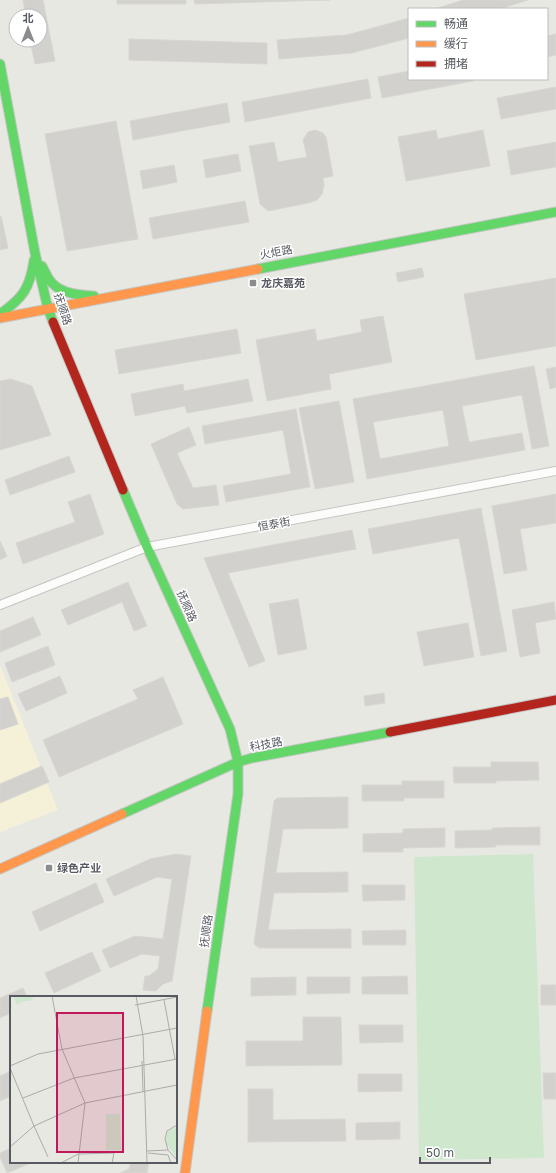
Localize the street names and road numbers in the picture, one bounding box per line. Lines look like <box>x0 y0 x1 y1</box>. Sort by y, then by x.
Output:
street label: 火炬路 <box>258 242 293 261</box>
street label: 抚顺路 <box>52 291 75 327</box>
street label: 恒泰街 <box>256 514 291 533</box>
street label: 抚顺路 <box>175 588 200 624</box>
street label: 科技路 <box>248 734 283 753</box>
street label: 抚顺路 <box>197 914 214 948</box>

